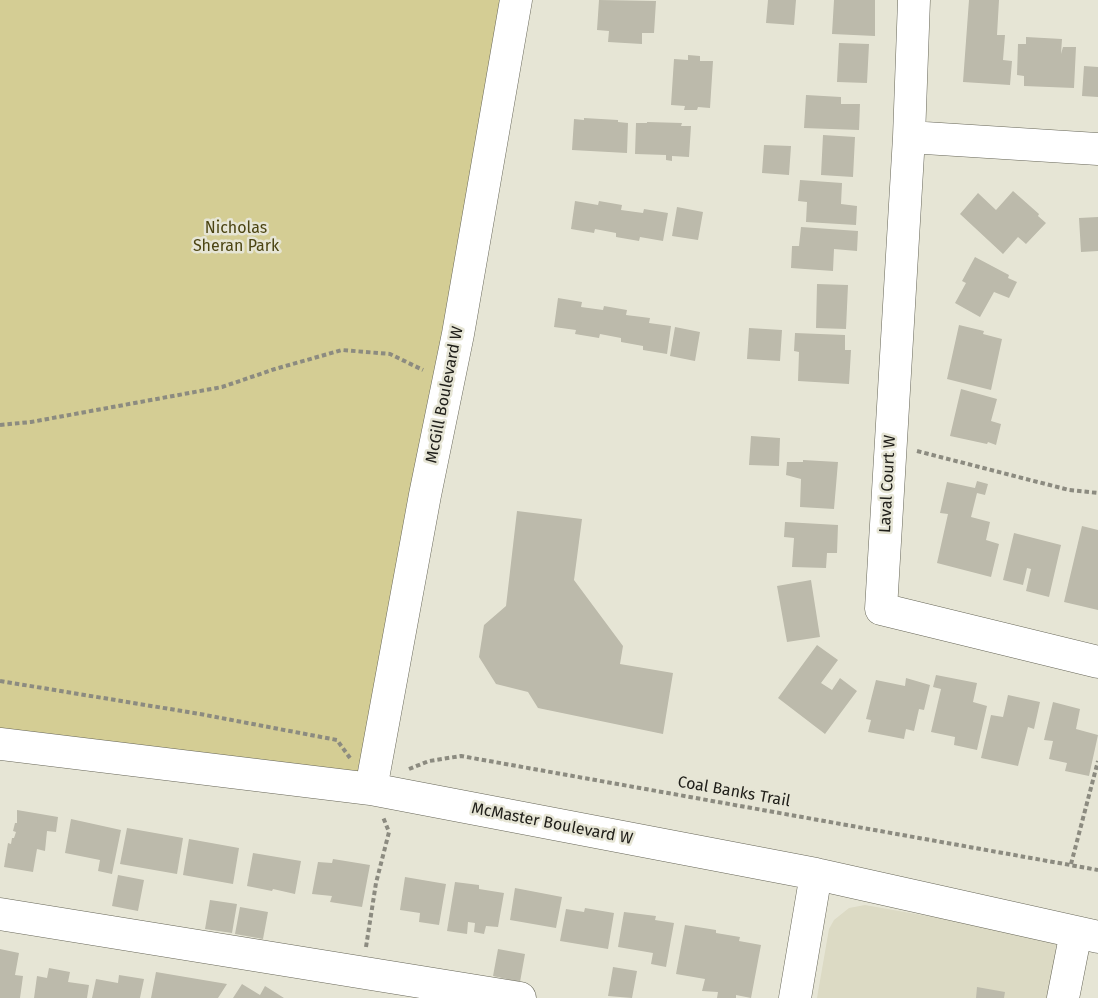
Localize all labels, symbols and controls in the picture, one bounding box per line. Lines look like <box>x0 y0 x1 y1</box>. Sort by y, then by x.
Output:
park label: Nicholas Sheran Park <box>193 219 279 257</box>
street label: McGill Boulevard W <box>422 325 468 465</box>
street label: Laval Court W <box>876 435 900 533</box>
street label: Coal Banks Trail <box>676 773 792 811</box>
street label: McMaster Boulevard W <box>470 799 634 849</box>

